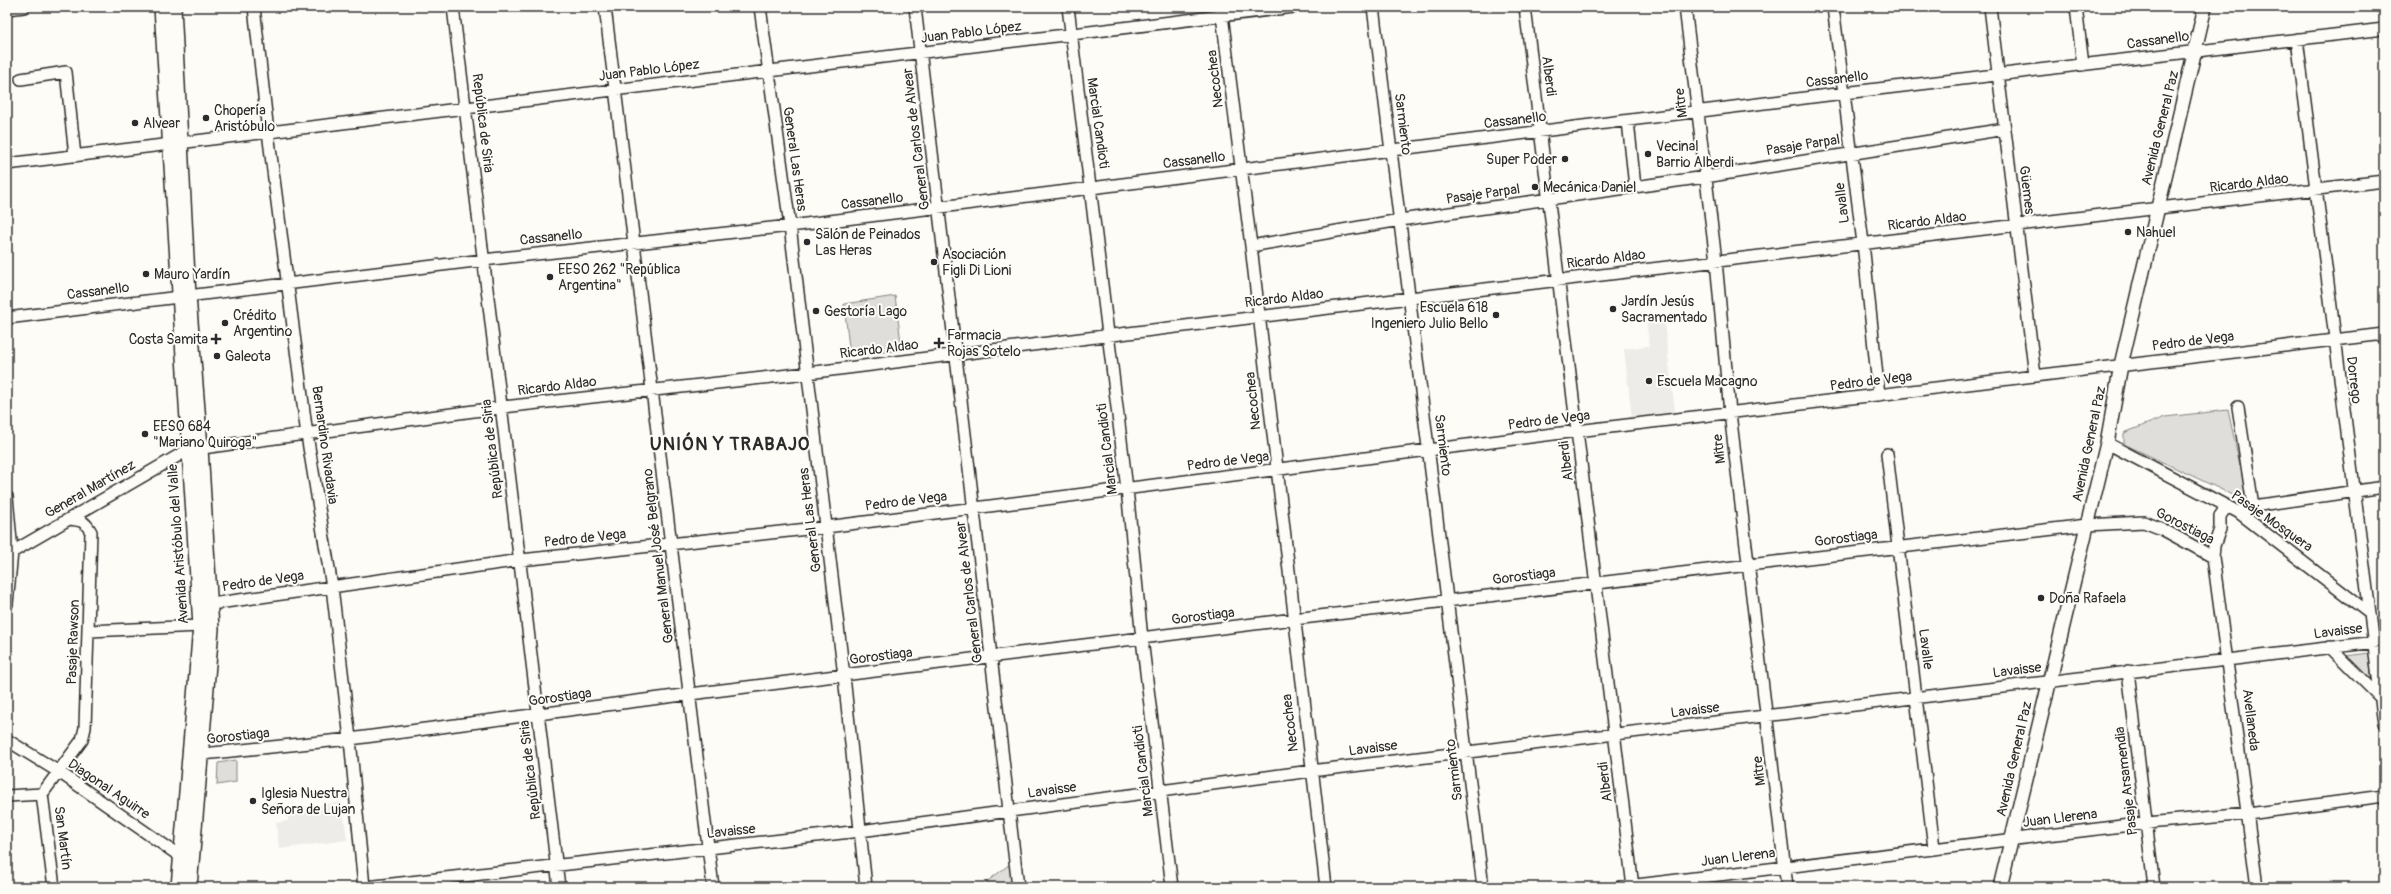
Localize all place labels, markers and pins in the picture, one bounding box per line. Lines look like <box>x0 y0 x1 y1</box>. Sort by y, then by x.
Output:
place label: Chopería Aristóbulo <box>214 102 275 135</box>
marker: Chopería Aristóbulo <box>201 113 211 123</box>
place label: Alvear <box>143 115 180 132</box>
marker: Alvear <box>130 118 140 128</box>
place label: Vecinal Barrio Alberdi <box>1656 138 1734 171</box>
marker: Vecinal Barrio Alberdi <box>1643 149 1653 159</box>
place label: Super Poder <box>1486 151 1557 168</box>
marker: Super Poder <box>1560 154 1570 164</box>
place label: Mecánica Daniel <box>1543 179 1636 196</box>
marker: Mecánica Daniel <box>1530 182 1540 192</box>
place label: Nahuel <box>2136 224 2176 241</box>
place label: Salón de Peinados Las Heras <box>815 226 921 259</box>
marker: Nahuel <box>2123 227 2133 237</box>
marker: Salón de Peinados Las Heras <box>802 237 812 247</box>
place label: Asociación Figli Di Lioni <box>942 246 1012 279</box>
marker: Asociación Figli Di Lioni <box>929 257 939 267</box>
place label: EESO 262 "República Argentina" <box>558 261 680 294</box>
place label: Mauro Yardín <box>154 266 230 283</box>
marker: Mauro Yardín <box>141 269 151 279</box>
marker: EESO 262 "República Argentina" <box>545 272 555 282</box>
place label: Jardín Jesús Sacramentado <box>1621 293 1708 326</box>
place label: Escuela 618 Ingeniero Julio Bello <box>1371 299 1488 332</box>
place label: Gestoría Lago <box>824 303 908 320</box>
marker: Jardín Jesús Sacramentado <box>1608 304 1618 314</box>
marker: Gestoría Lago <box>811 306 821 316</box>
place label: Crédito Argentino <box>233 307 293 340</box>
marker: Escuela 618 Ingeniero Julio Bello <box>1491 310 1501 320</box>
marker: Crédito Argentino <box>220 318 230 328</box>
place label: Farmacia Rojas Sotelo <box>947 327 1021 360</box>
place label: Costa Samita <box>129 331 208 348</box>
marker: Costa Samita <box>211 334 221 344</box>
marker: Farmacia Rojas Sotelo <box>934 338 944 348</box>
place label: Galeota <box>225 348 271 365</box>
marker: Galeota <box>212 351 222 361</box>
place label: Escuela Macagno <box>1657 373 1758 390</box>
marker: Escuela Macagno <box>1644 376 1654 386</box>
place label: EESO 684 "Mariano Quiroga" <box>153 418 257 451</box>
marker: EESO 684 "Mariano Quiroga" <box>140 429 150 439</box>
place label: Doña Rafaela <box>2049 590 2126 607</box>
marker: Doña Rafaela <box>2036 593 2046 603</box>
place label: Iglesia Nuestra Señora de Lujan <box>261 785 355 818</box>
marker: Iglesia Nuestra Señora de Lujan <box>248 796 258 806</box>

